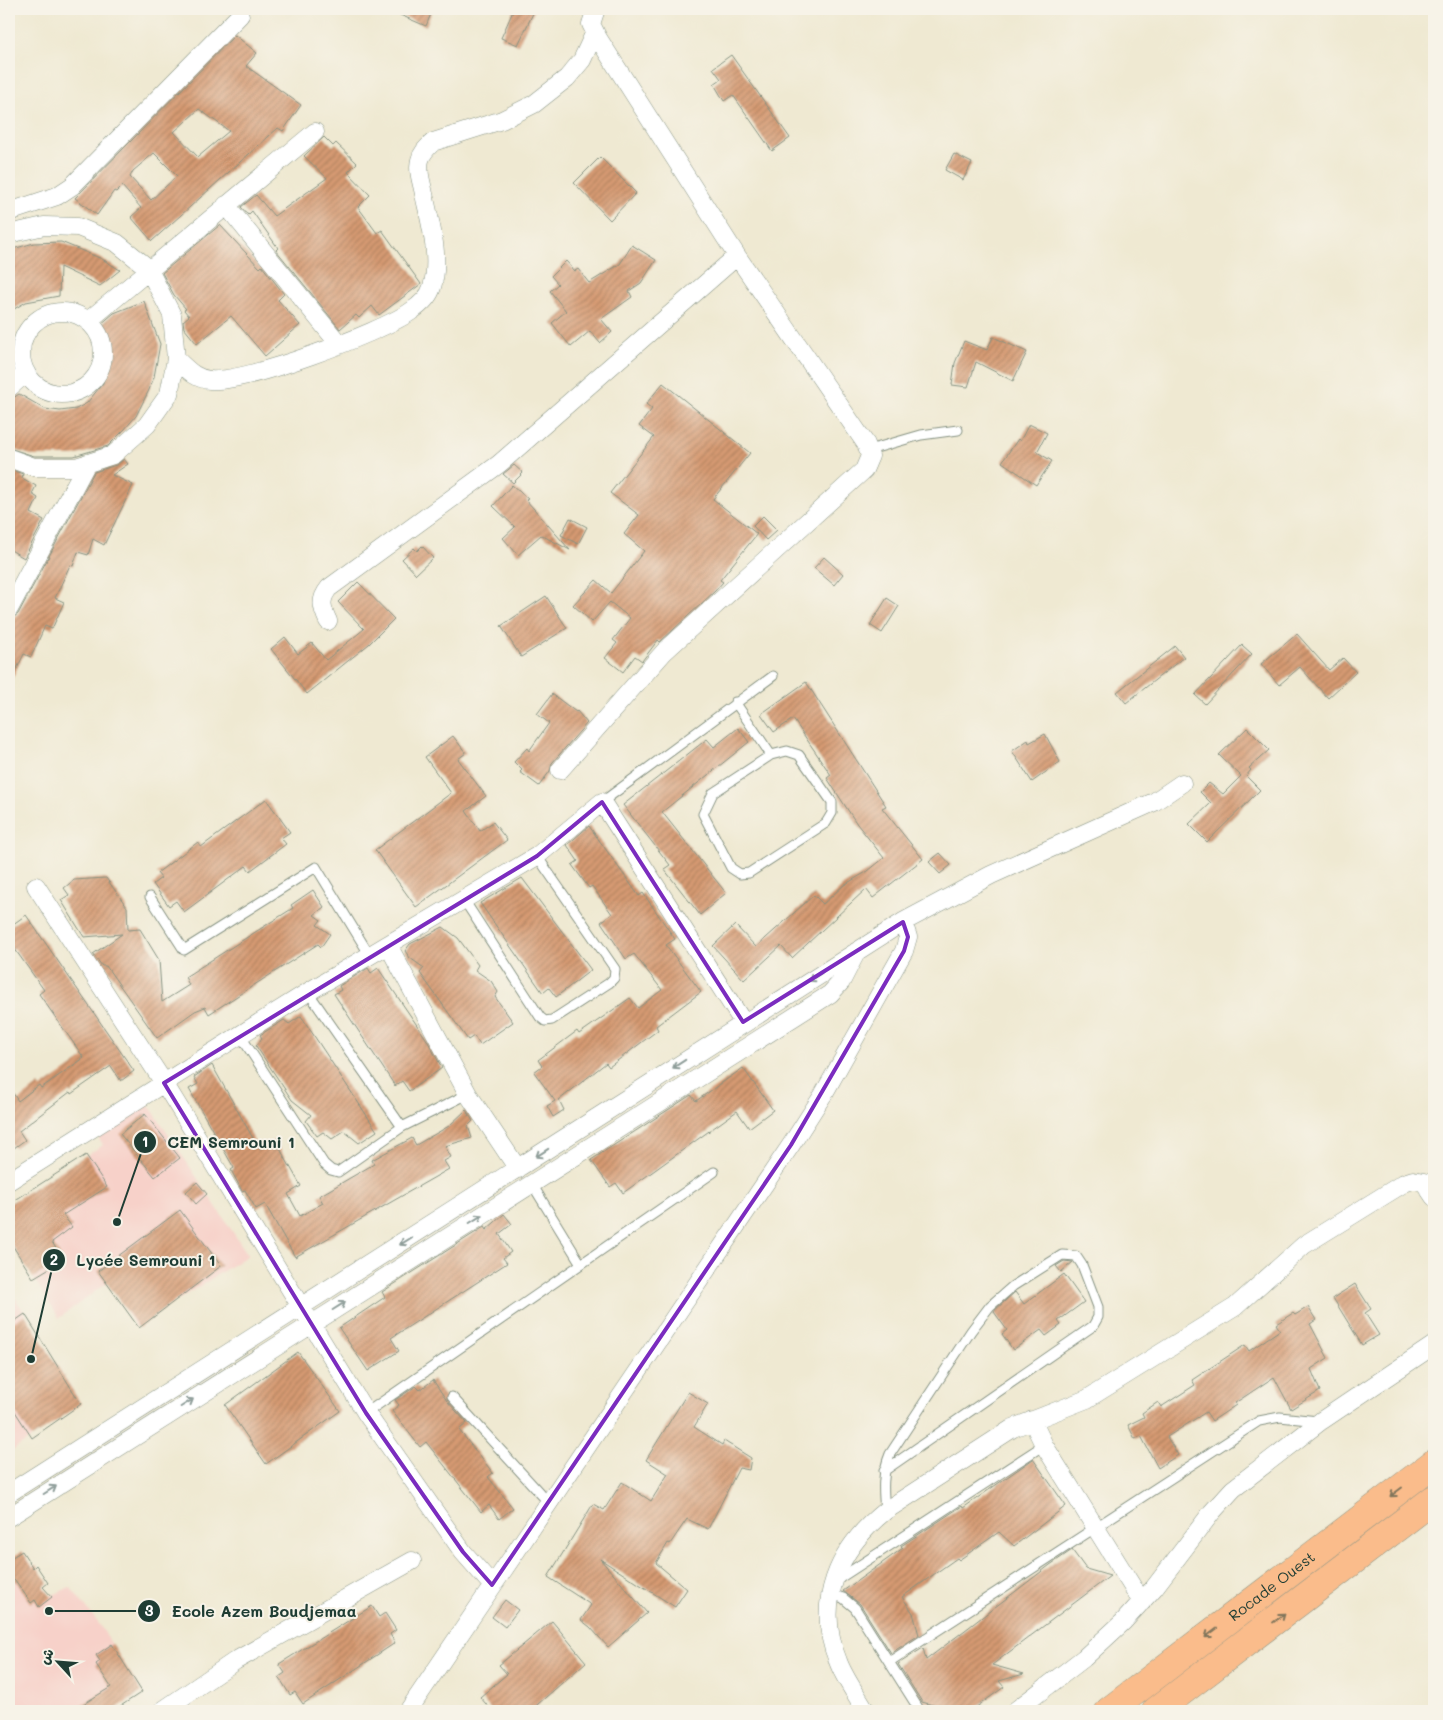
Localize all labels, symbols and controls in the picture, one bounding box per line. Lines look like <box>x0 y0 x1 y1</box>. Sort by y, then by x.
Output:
one-way arrow <box>809 972 823 982</box>
one-way arrow <box>672 1060 686 1070</box>
callout: CEM Semrouni 1 <box>132 1127 305 1158</box>
text: 1 <box>142 1131 148 1151</box>
text: CEM Semrouni 1 <box>167 1131 295 1152</box>
one-way arrow <box>536 1148 550 1158</box>
one-way arrow <box>469 1214 483 1225</box>
one-way arrow <box>399 1236 413 1246</box>
callout: Lycée Semrouni 1 <box>41 1244 226 1275</box>
text: 2 <box>50 1249 58 1269</box>
text: Lycée Semrouni 1 <box>76 1249 216 1270</box>
one-way arrow <box>331 1301 345 1311</box>
one-way arrow <box>179 1398 193 1408</box>
one-way arrow <box>42 1485 56 1495</box>
one-way arrow <box>1389 1486 1402 1497</box>
street label: Rocade Ouest <box>1224 1546 1319 1625</box>
callout: Ecole Azem Boudjemaa <box>137 1596 367 1627</box>
text: 3 <box>144 1600 154 1620</box>
text: Ecole Azem Boudjemaa <box>171 1600 357 1621</box>
one-way arrow <box>1272 1613 1286 1623</box>
one-way arrow <box>1205 1628 1218 1639</box>
north arrow <box>32 1638 82 1688</box>
text: ش <box>34 1645 58 1667</box>

